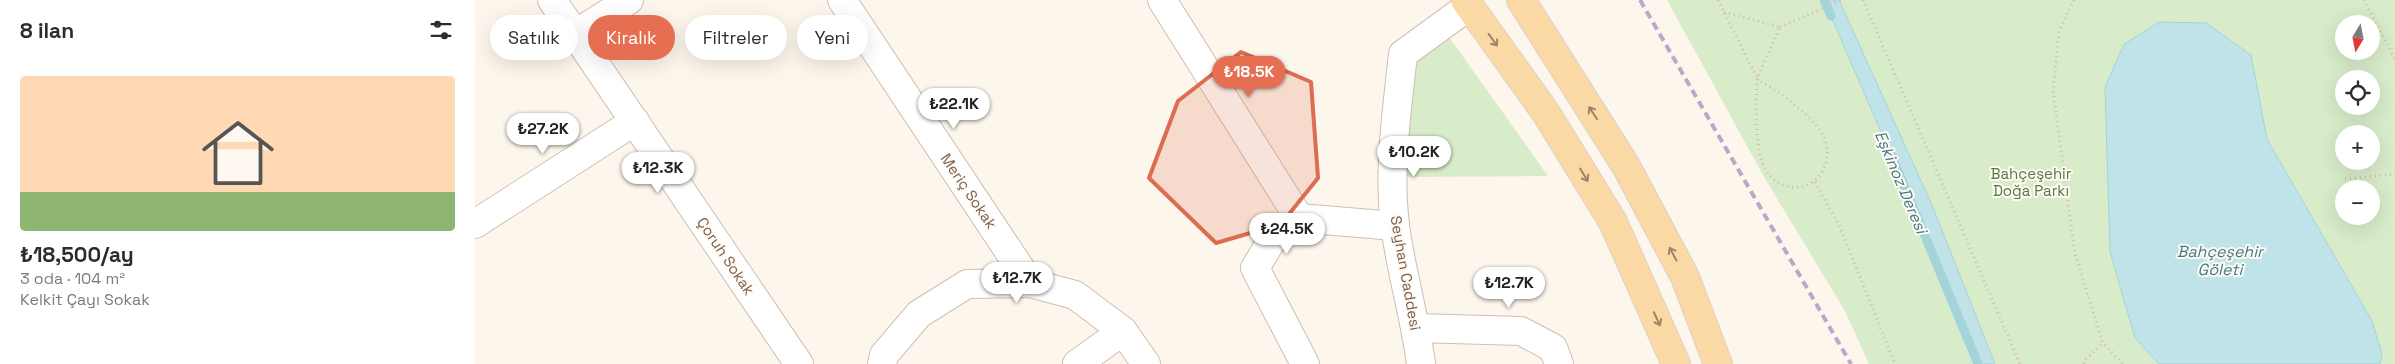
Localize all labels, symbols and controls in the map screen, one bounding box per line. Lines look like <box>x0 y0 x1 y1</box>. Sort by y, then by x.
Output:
chip: Satılık <box>490 15 578 60</box>
chip: Kiralık <box>588 15 675 60</box>
chip: Filtreler <box>685 15 787 60</box>
chip: Yeni <box>797 15 868 60</box>
north arrow <box>2335 15 2380 60</box>
map controls <box>2335 15 2380 225</box>
icon: filters <box>427 16 455 44</box>
text: 8 ilan <box>20 17 74 44</box>
one-way arrow <box>1488 33 1499 46</box>
pin: ₺18.5K <box>1208 56 1290 98</box>
text: ₺18.5K <box>1223 61 1275 82</box>
button: locate <box>2335 70 2380 115</box>
pin: ₺22.1K <box>913 88 995 130</box>
text: ₺22.1K <box>929 93 979 114</box>
one-way arrow <box>1587 106 1598 120</box>
icon: home <box>193 108 283 198</box>
pin: ₺27.2K <box>502 112 584 155</box>
text: ₺27.2K <box>517 118 569 139</box>
button: + <box>2335 125 2380 170</box>
water label: Eşkinoz Deresi <box>1870 128 1933 238</box>
pin: ₺10.2K <box>1373 136 1455 178</box>
text: ₺10.2K <box>1388 141 1440 162</box>
street label: Meriç Sokak <box>937 150 1001 232</box>
pin: ₺12.3K <box>617 152 699 194</box>
text: ₺12.3K <box>632 157 684 178</box>
park label: Bahçeşehir Doğa Parkı <box>1991 164 2072 200</box>
one-way arrow <box>1579 167 1589 181</box>
button: − <box>2335 180 2380 225</box>
pin: ₺24.5K <box>1246 212 1328 255</box>
street label: Çoruh Sokak <box>693 213 759 299</box>
street label: Seyhan Caddesi <box>1387 214 1425 332</box>
text: ₺24.5K <box>1260 218 1314 239</box>
text: ₺18,500/ay <box>20 241 134 268</box>
water label: Bahçeşehir Göleti <box>2177 241 2265 280</box>
one-way arrow <box>1668 247 1678 262</box>
pin: ₺12.7K <box>976 262 1058 304</box>
pin: ₺12.7K <box>1468 266 1550 309</box>
text: ₺12.7K <box>992 267 1042 288</box>
text: 3 oda · 104 m² <box>20 268 125 289</box>
text: ₺12.7K <box>1484 272 1534 293</box>
text: Kelkit Çayı Sokak <box>20 289 150 310</box>
one-way arrow <box>1653 311 1663 326</box>

